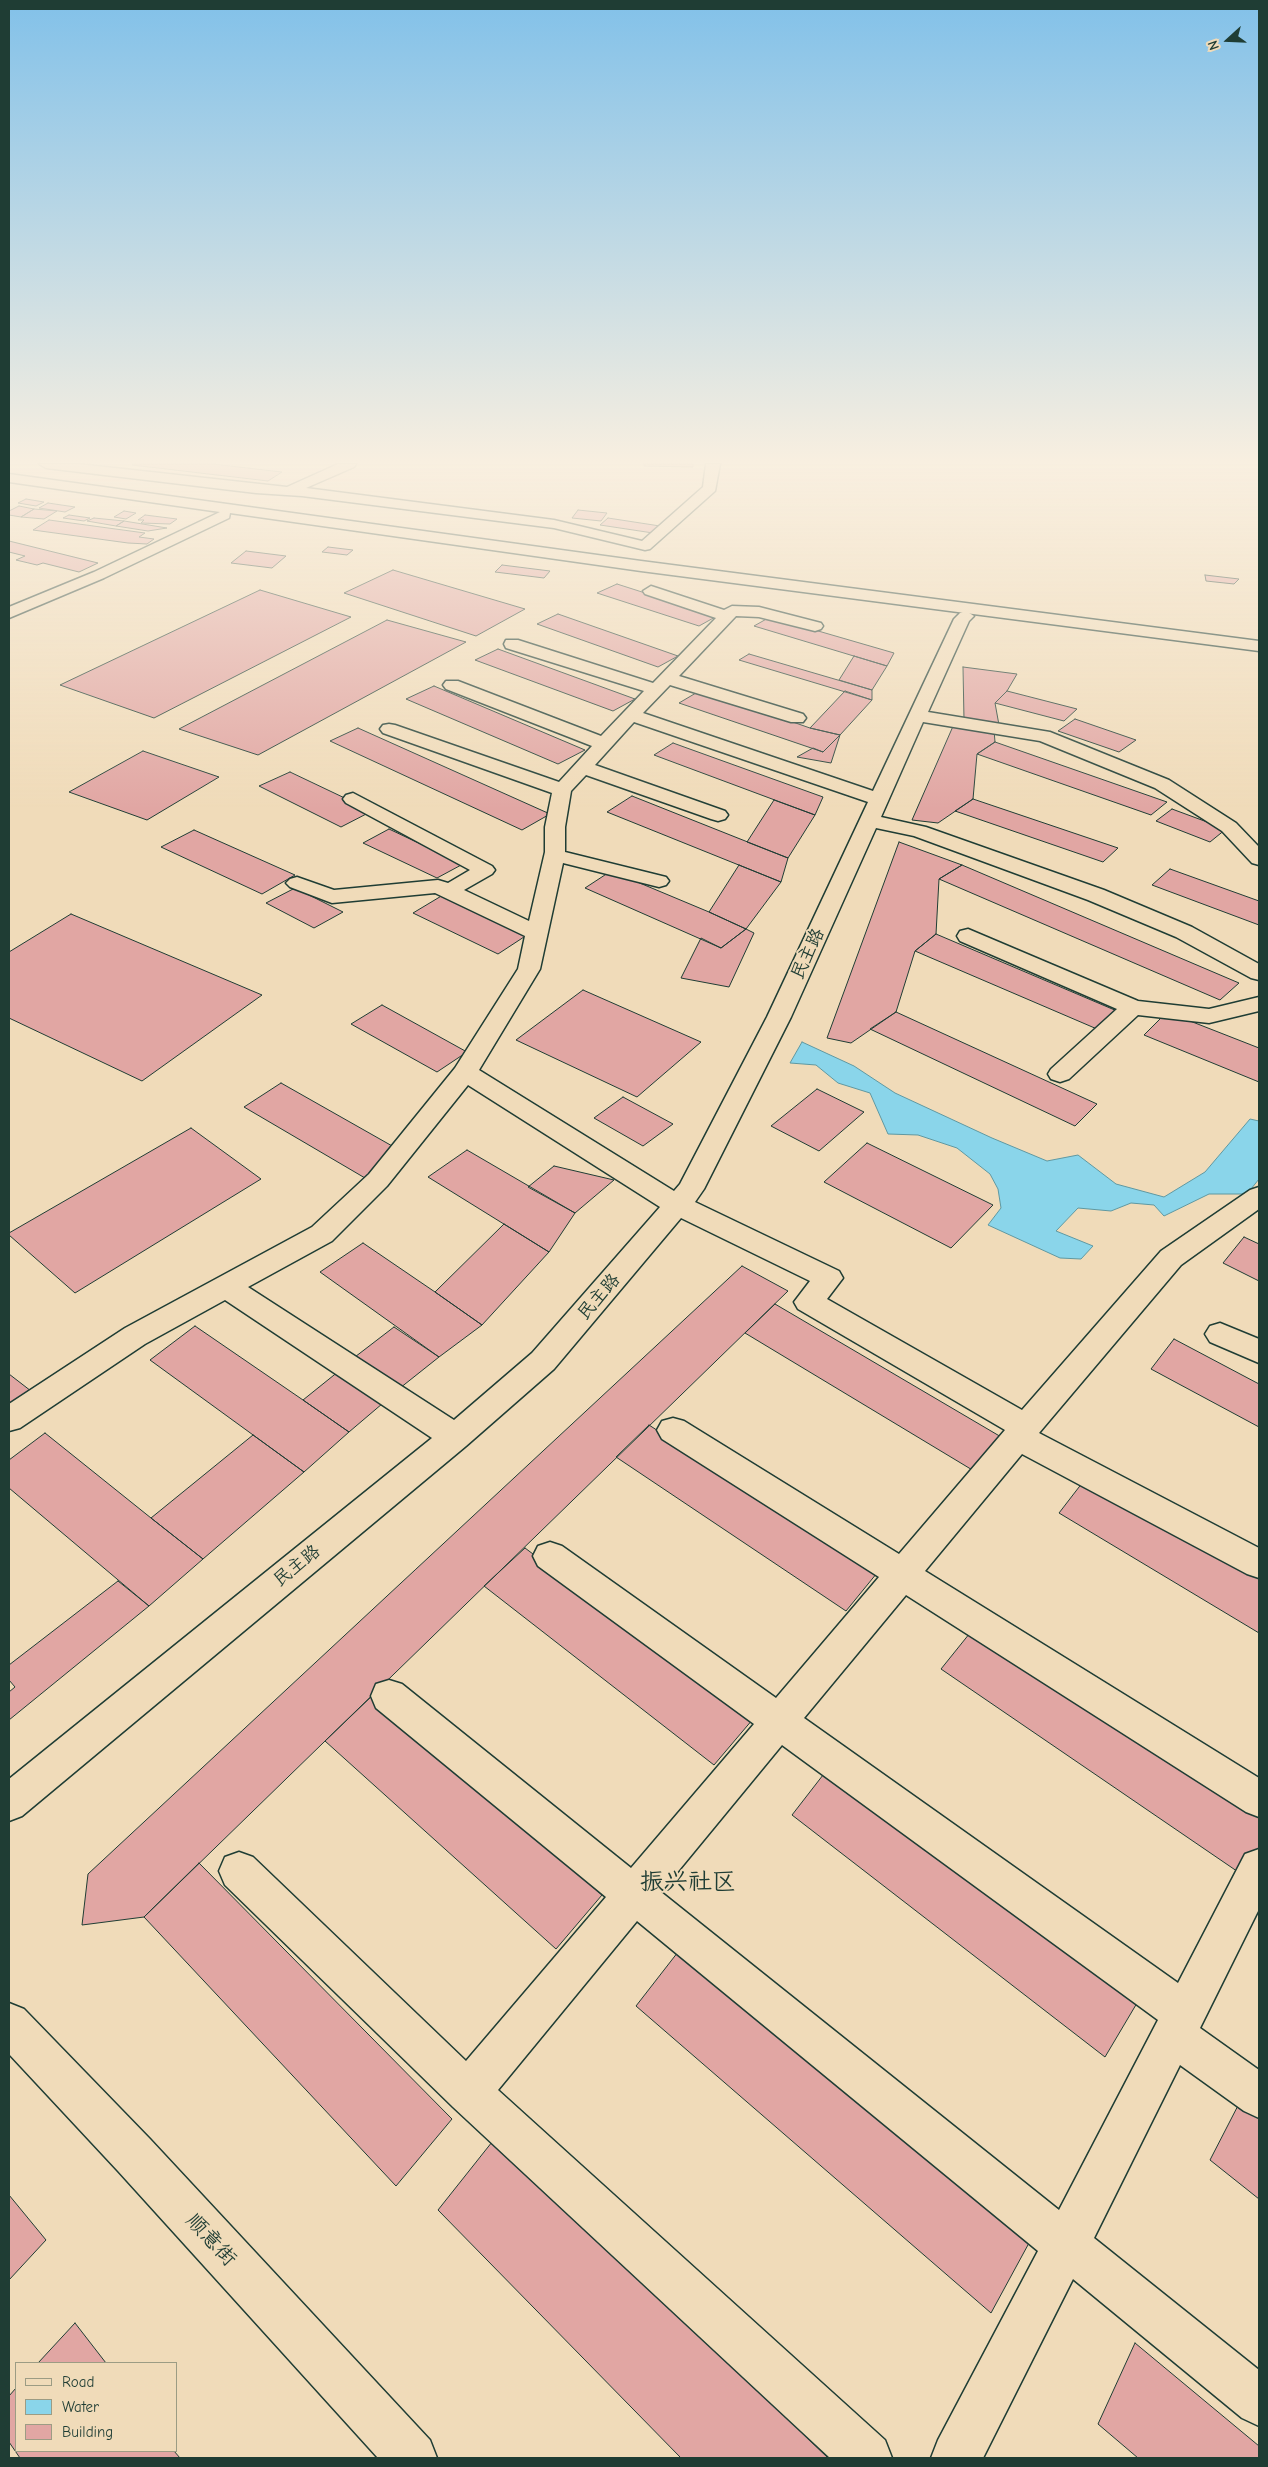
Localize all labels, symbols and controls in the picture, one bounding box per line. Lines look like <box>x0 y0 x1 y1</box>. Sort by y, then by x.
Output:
north arrow <box>1203 15 1253 65</box>
text: N <box>1204 38 1223 53</box>
street label: 民主路 <box>787 925 829 983</box>
street label: 民主路 <box>573 1270 625 1324</box>
street label: 民主路 <box>269 1541 325 1591</box>
district label: 振兴社区 <box>640 1868 736 1896</box>
street label: 顺意街 <box>180 2208 242 2272</box>
legend <box>15 2362 178 2452</box>
text: Road <box>62 2373 94 2391</box>
text: Water <box>62 2398 99 2416</box>
text: Building <box>62 2423 113 2441</box>

